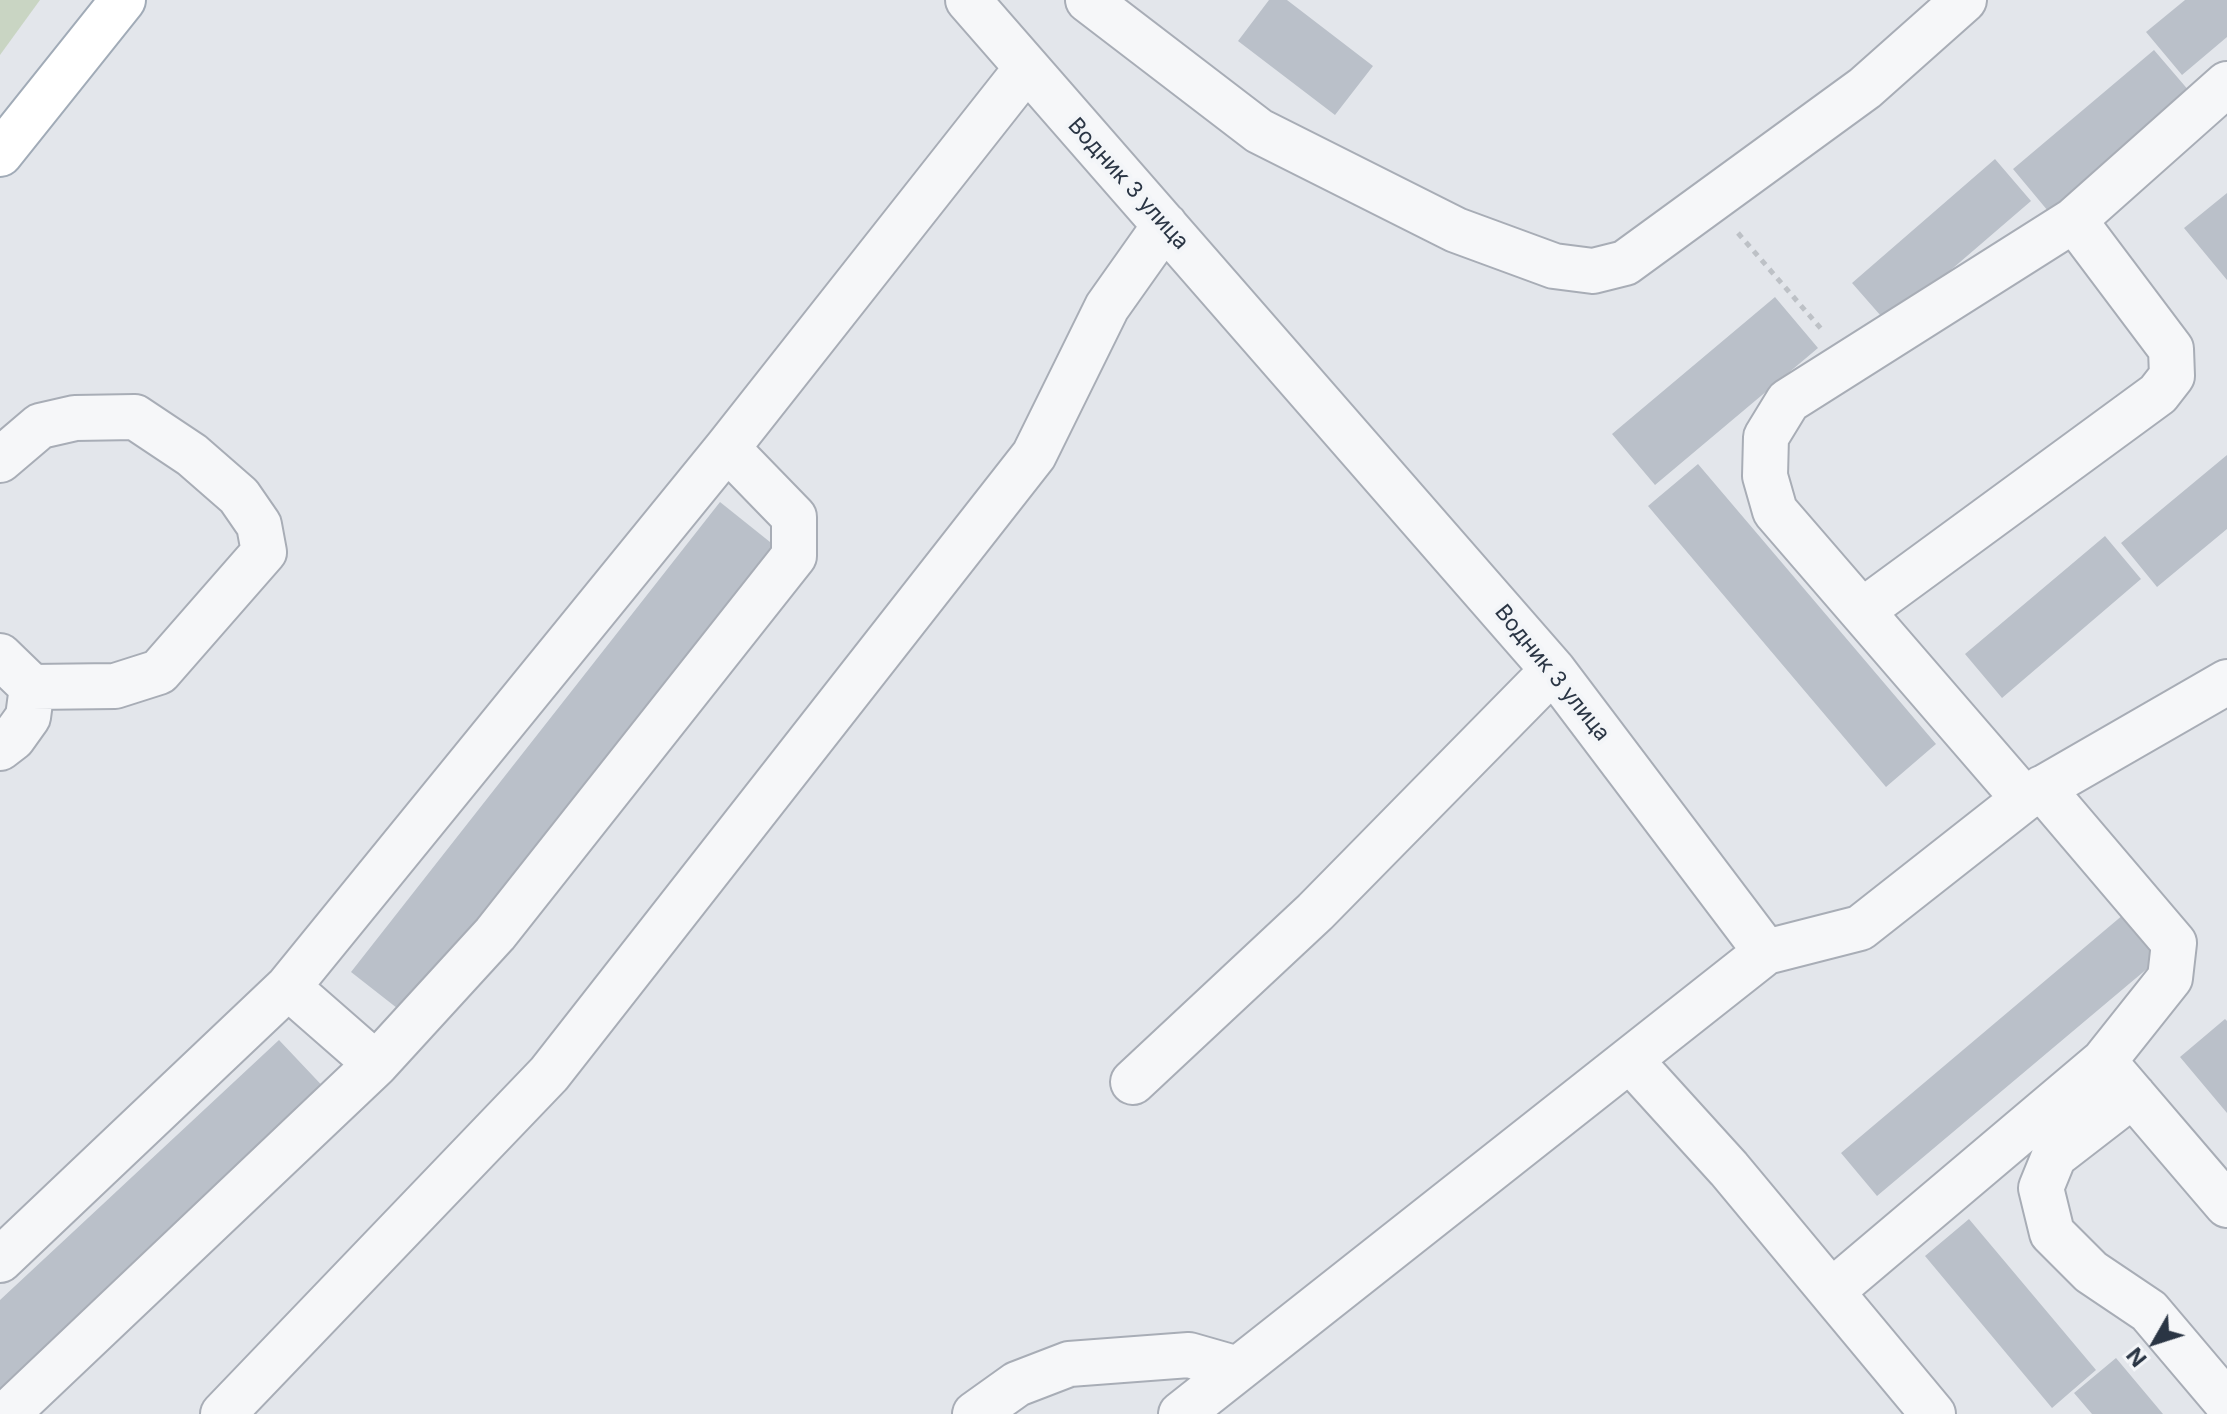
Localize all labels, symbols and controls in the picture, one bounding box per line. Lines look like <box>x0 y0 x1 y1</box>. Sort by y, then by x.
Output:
street label: Водник 3 улица <box>1062 113 1194 255</box>
street label: Водник 3 улица <box>1489 599 1615 747</box>
north arrow <box>2115 1302 2195 1382</box>
text: N <box>2121 1342 2152 1372</box>

